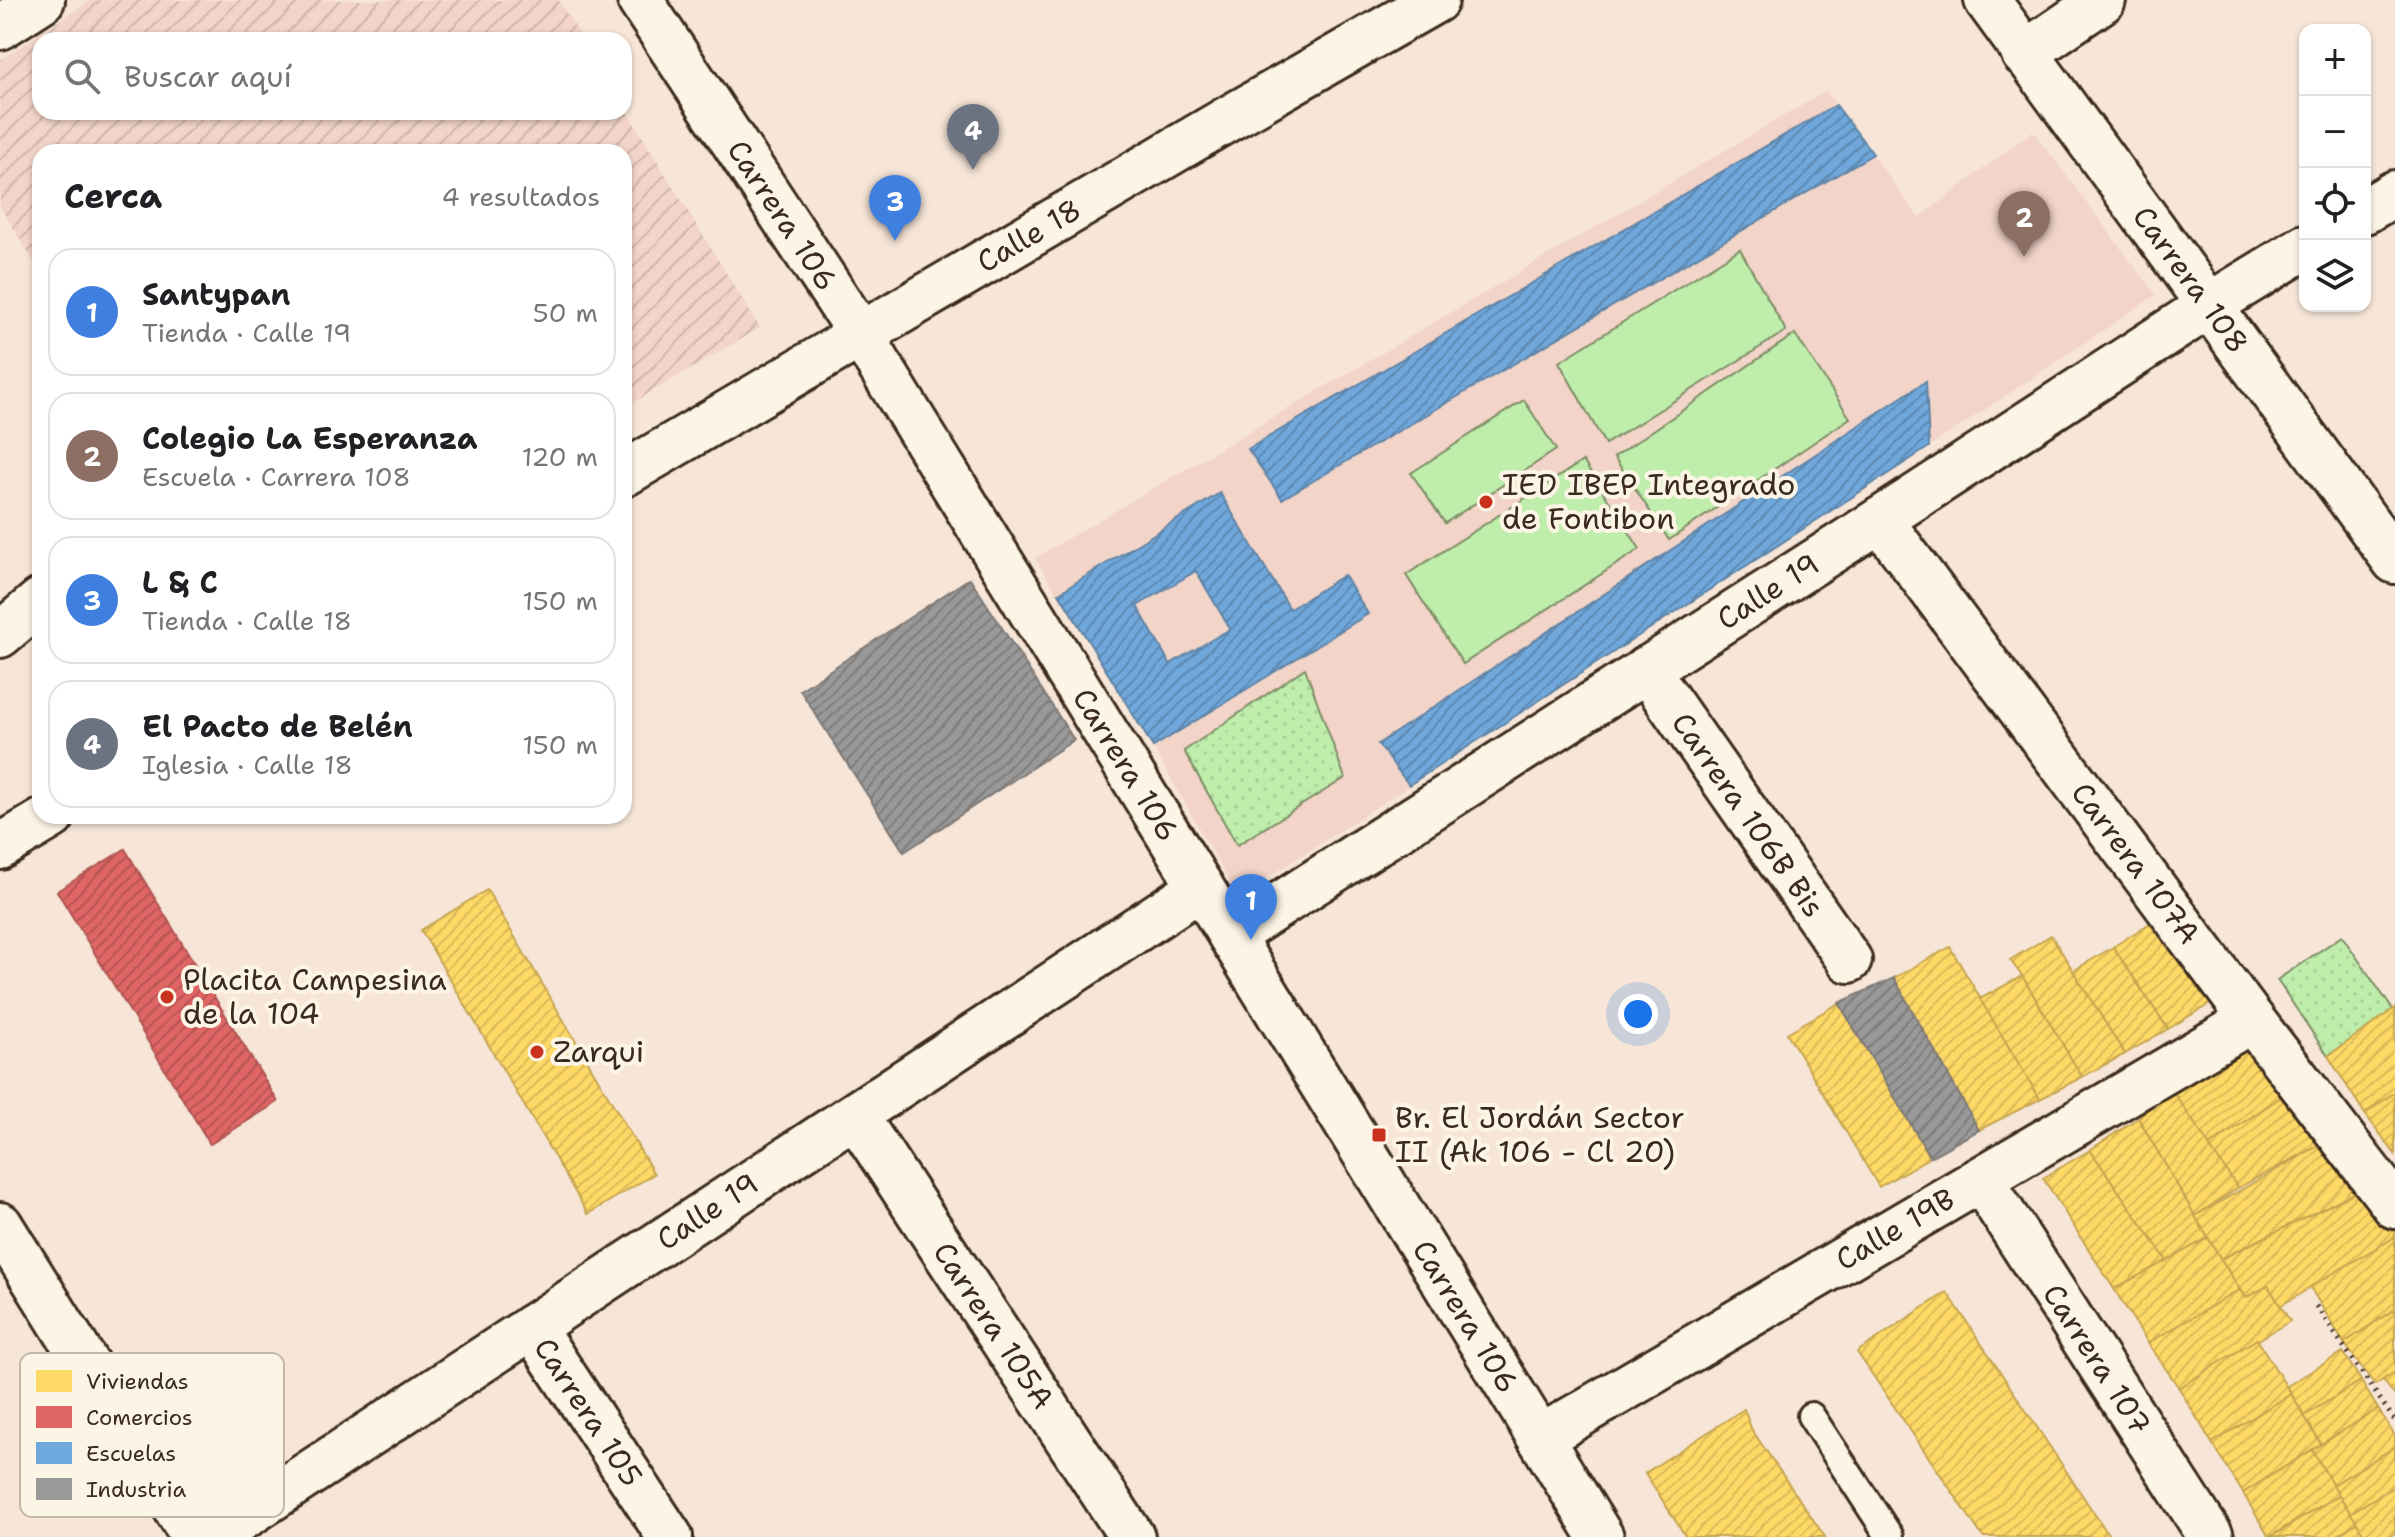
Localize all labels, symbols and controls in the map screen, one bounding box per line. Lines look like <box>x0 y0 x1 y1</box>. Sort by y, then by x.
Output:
map controls <box>2299 24 2371 312</box>
button: + <box>2299 24 2371 96</box>
search box <box>32 32 632 120</box>
icon: search <box>60 54 104 98</box>
text: Buscar aquí <box>124 56 292 97</box>
button: − <box>2299 96 2371 168</box>
pin: 4 <box>947 104 999 170</box>
street label: Carrera 106 <box>718 132 847 298</box>
button: locate <box>2299 168 2371 240</box>
text: Cerca <box>64 173 162 219</box>
pin: 3 <box>869 175 921 241</box>
text: 4 resultados <box>441 179 600 214</box>
street label: Calle 18 <box>969 189 1089 282</box>
pin: 2 <box>1998 191 2050 257</box>
street label: Carrera 108 <box>2123 198 2258 362</box>
button: layers <box>2299 240 2371 312</box>
text: Santypan <box>142 274 291 315</box>
text: 1 <box>86 295 98 330</box>
text: 50 m <box>533 295 598 330</box>
text: Tienda · Calle 19 <box>142 315 351 350</box>
text: Colegio La Esperanza <box>142 418 478 459</box>
text: 2 <box>83 439 101 474</box>
text: 120 m <box>522 439 598 474</box>
text: Escuela · Carrera 108 <box>142 459 411 494</box>
place label: IED IBEP Integrado de Fontibon <box>1502 464 1795 539</box>
marker: IED IBEP Integrado de Fontibon <box>1477 493 1495 511</box>
street label: Calle 19 <box>1709 543 1827 639</box>
text: L & C <box>142 562 218 603</box>
text: 3 <box>83 583 101 618</box>
text: 150 m <box>522 583 598 618</box>
text: Tienda · Calle 18 <box>142 603 352 638</box>
street label: Carrera 106 <box>1063 680 1189 849</box>
street label: Carrera 106B Bis <box>1662 704 1834 925</box>
text: El Pacto de Belén <box>142 706 413 747</box>
text: 4 <box>83 727 101 762</box>
text: 150 m <box>522 727 598 762</box>
text: Iglesia · Calle 18 <box>142 747 353 782</box>
street label: Carrera 107A <box>2062 774 2210 952</box>
pin: 1 <box>1225 874 1277 940</box>
place label: Placita Campesina de la 104 <box>183 959 447 1034</box>
marker: Placita Campesina de la 104 <box>158 988 176 1006</box>
your location <box>1618 994 1658 1034</box>
place label: Zarqui <box>553 1031 644 1072</box>
marker: Zarqui <box>528 1043 546 1061</box>
place label: Br. El Jordán Sector II (Ak 106 - Cl 20) <box>1395 1097 1685 1172</box>
marker: Br. El Jordán Sector II (Ak 106 - Cl 20) <box>1370 1126 1388 1144</box>
street label: Calle 19 <box>648 1163 766 1260</box>
street label: Calle 19B <box>1828 1178 1962 1280</box>
street label: Carrera 106 <box>1403 1232 1528 1401</box>
street label: Carrera 105A <box>924 1234 1064 1417</box>
street label: Carrera 107 <box>2033 1276 2161 1442</box>
street label: Carrera 105 <box>525 1330 652 1494</box>
legend <box>20 1353 284 1517</box>
text: Viviendas <box>86 1367 189 1396</box>
text: Comercios <box>86 1403 193 1432</box>
text: Escuelas <box>86 1439 176 1468</box>
text: Industria <box>86 1475 186 1504</box>

